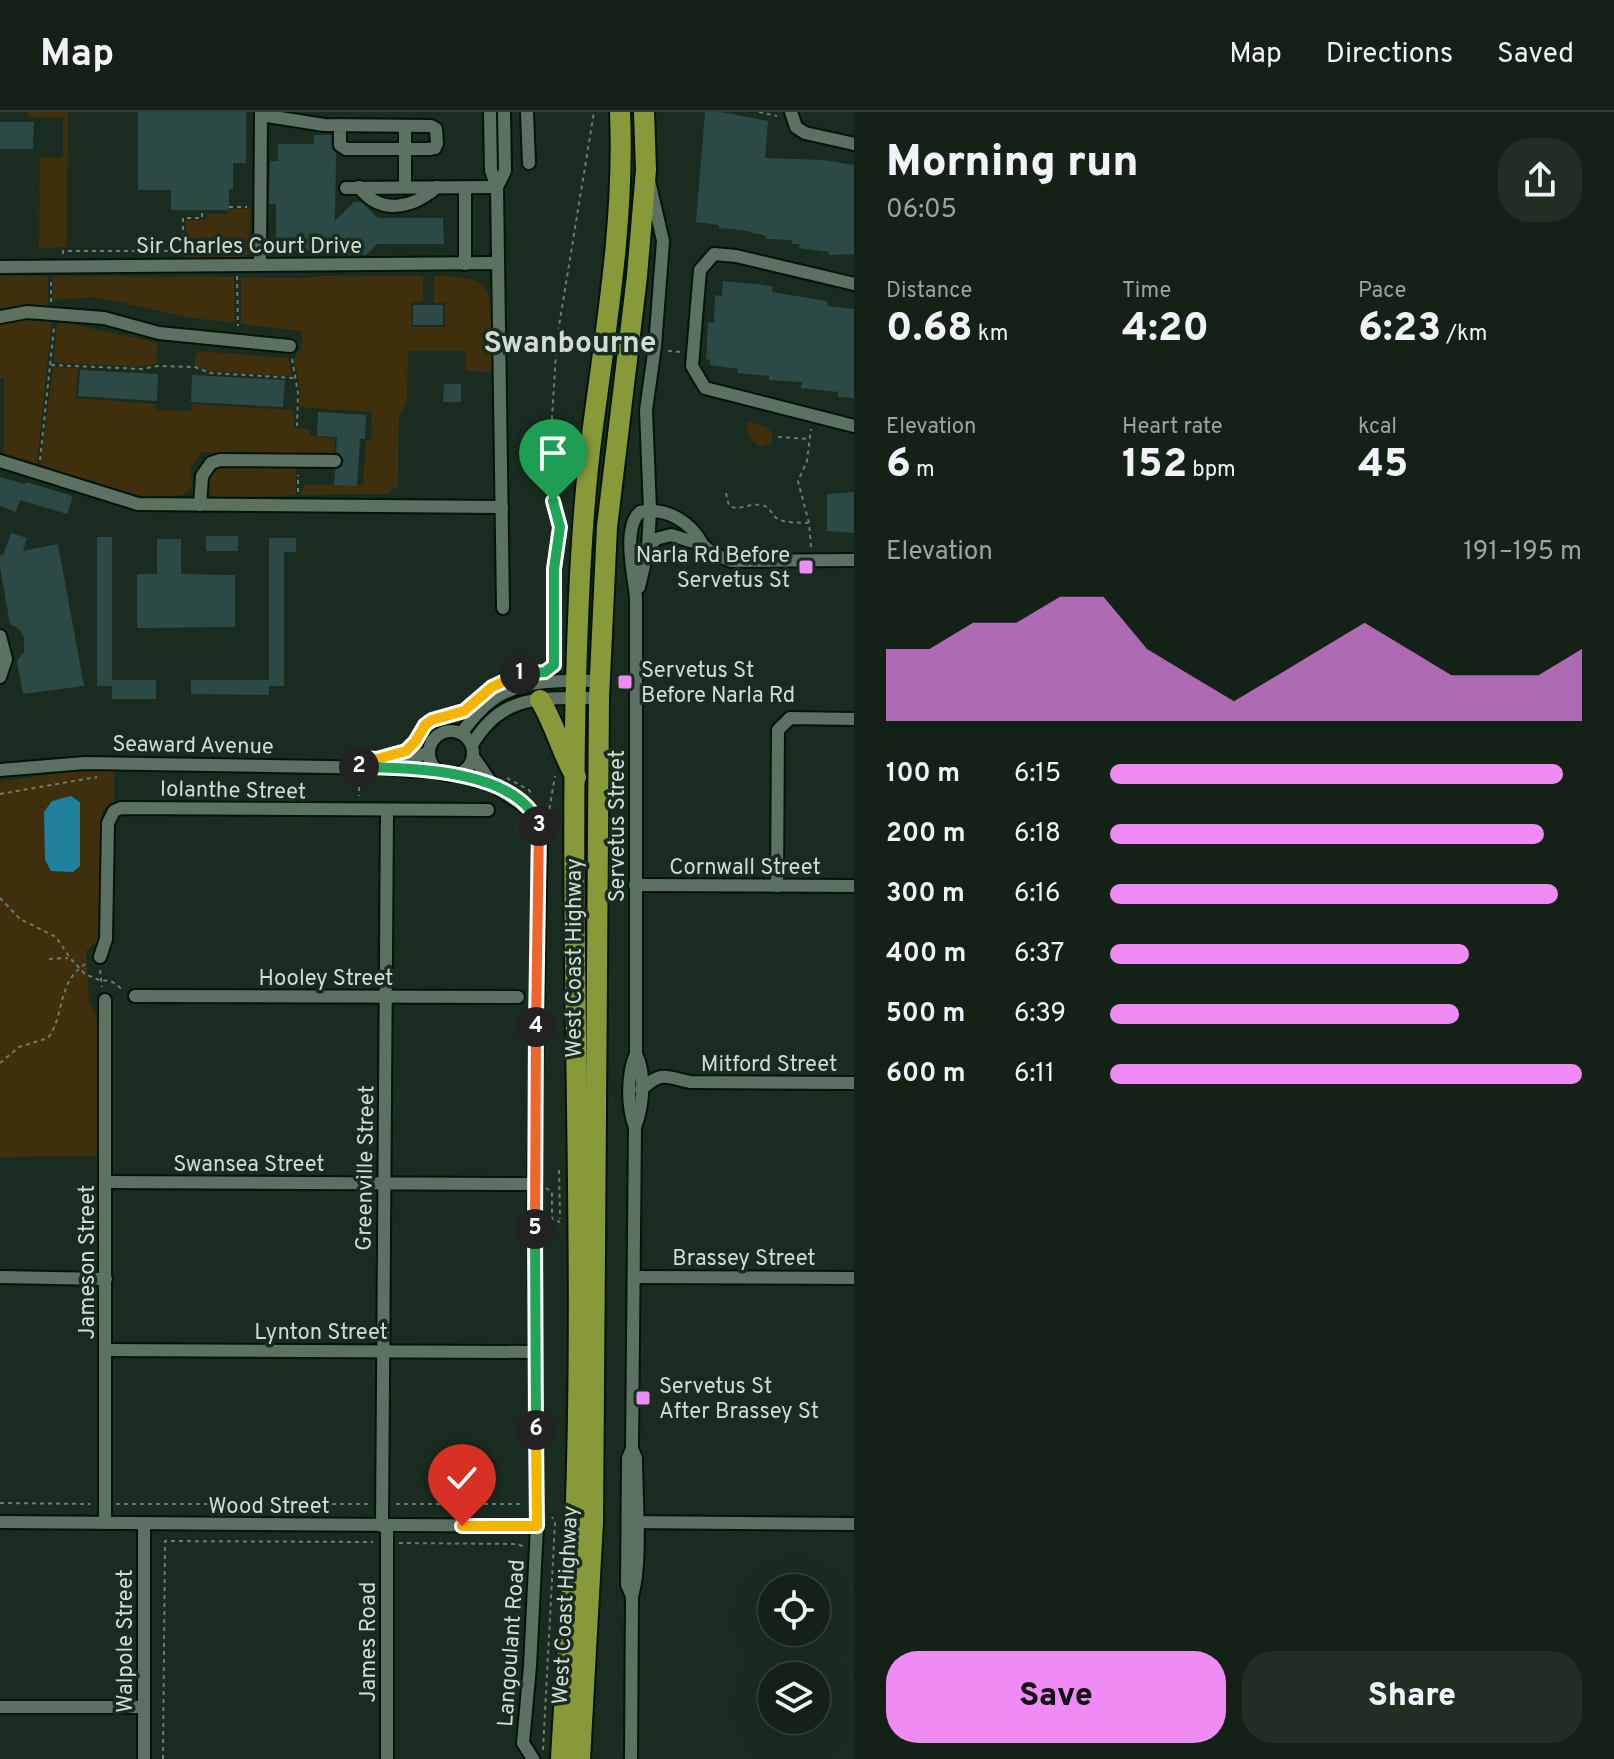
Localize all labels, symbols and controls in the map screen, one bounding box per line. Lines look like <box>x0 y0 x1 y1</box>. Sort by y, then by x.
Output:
text: Map <box>40 31 114 80</box>
text: Map <box>1229 37 1282 73</box>
text: Directions <box>1326 37 1453 73</box>
text: Saved <box>1497 37 1574 73</box>
text: Morning run <box>886 136 1139 192</box>
button: share <box>1498 138 1582 222</box>
text: 06:05 <box>886 194 957 227</box>
street label: Sir Charles Court Drive <box>136 234 362 261</box>
text: Distance <box>886 278 972 305</box>
text: Time <box>1122 278 1171 305</box>
text: Pace <box>1358 278 1406 305</box>
text: 0.68 <box>886 305 973 355</box>
text: 4:20 <box>1122 305 1209 355</box>
text: 6:23 <box>1358 305 1441 355</box>
text: km <box>973 321 1008 348</box>
text: /km <box>1441 321 1487 348</box>
district label: Swanbourne <box>483 326 657 363</box>
text: Elevation <box>886 414 976 441</box>
text: Heart rate <box>1122 414 1223 441</box>
text: kcal <box>1358 414 1397 441</box>
pin <box>519 419 587 501</box>
icon: arrive <box>531 431 575 475</box>
text: 6 <box>886 441 911 491</box>
text: 152 <box>1122 441 1187 491</box>
text: 45 <box>1358 441 1408 491</box>
text: m <box>911 457 935 484</box>
text: bpm <box>1187 457 1236 484</box>
text: Elevation <box>886 536 993 569</box>
text: 191–195 m <box>1463 536 1582 569</box>
place label: Narla Rd Before Servetus St <box>636 543 790 595</box>
marker: Narla Rd Before Servetus St <box>797 558 815 576</box>
pin: 1 <box>500 654 540 694</box>
place label: Servetus St Before Narla Rd <box>641 658 795 710</box>
text: 1 <box>516 660 524 687</box>
marker: Servetus St Before Narla Rd <box>616 673 634 691</box>
street label: Seaward Avenue <box>112 732 274 761</box>
pin: 2 <box>339 747 379 787</box>
street label: Servetus Street <box>605 750 632 902</box>
text: 2 <box>352 753 366 780</box>
text: 100 m <box>886 758 960 791</box>
text: 6:15 <box>1014 758 1061 791</box>
street label: Iolanthe Street <box>160 777 306 806</box>
pin: 3 <box>519 806 559 846</box>
text: 3 <box>532 812 546 839</box>
text: 200 m <box>886 818 965 851</box>
text: 6:18 <box>1014 818 1061 851</box>
street label: Cornwall Street <box>669 855 821 882</box>
street label: West Coast Highway <box>562 858 589 1058</box>
text: 300 m <box>886 878 965 911</box>
text: 6:16 <box>1014 878 1061 911</box>
text: 400 m <box>886 938 966 971</box>
text: 6:37 <box>1014 938 1064 971</box>
street label: Hooley Street <box>259 966 393 993</box>
text: 500 m <box>886 998 965 1031</box>
text: 6:39 <box>1014 998 1066 1031</box>
pin: 4 <box>516 1007 556 1047</box>
text: 4 <box>529 1013 543 1040</box>
street label: Mitford Street <box>701 1052 837 1079</box>
text: 600 m <box>886 1058 966 1091</box>
text: 6:11 <box>1014 1058 1055 1091</box>
street label: Greenville Street <box>352 1085 381 1251</box>
street label: Swansea Street <box>173 1152 325 1179</box>
street label: Jameson Street <box>75 1185 102 1339</box>
pin: 5 <box>515 1209 555 1249</box>
text: 5 <box>528 1215 542 1242</box>
street label: Brassey Street <box>672 1246 816 1273</box>
street label: Lynton Street <box>254 1320 388 1347</box>
place label: Servetus St After Brassey St <box>659 1374 819 1426</box>
marker: Servetus St After Brassey St <box>634 1389 652 1407</box>
pin: 6 <box>516 1410 556 1450</box>
text: 6 <box>529 1416 543 1443</box>
pin <box>428 1444 496 1526</box>
icon: check <box>440 1456 484 1500</box>
street label: Wood Street <box>208 1494 330 1521</box>
street label: West Coast Highway <box>548 1505 585 1705</box>
street label: Langoulant Road <box>493 1558 532 1728</box>
street label: Walpole Street <box>113 1569 140 1713</box>
map controls <box>758 1574 830 1734</box>
button: locate <box>758 1574 830 1646</box>
street label: James Road <box>356 1582 383 1702</box>
button: Save <box>886 1651 1226 1743</box>
button: Share <box>1242 1651 1582 1743</box>
button: layers <box>758 1662 830 1734</box>

